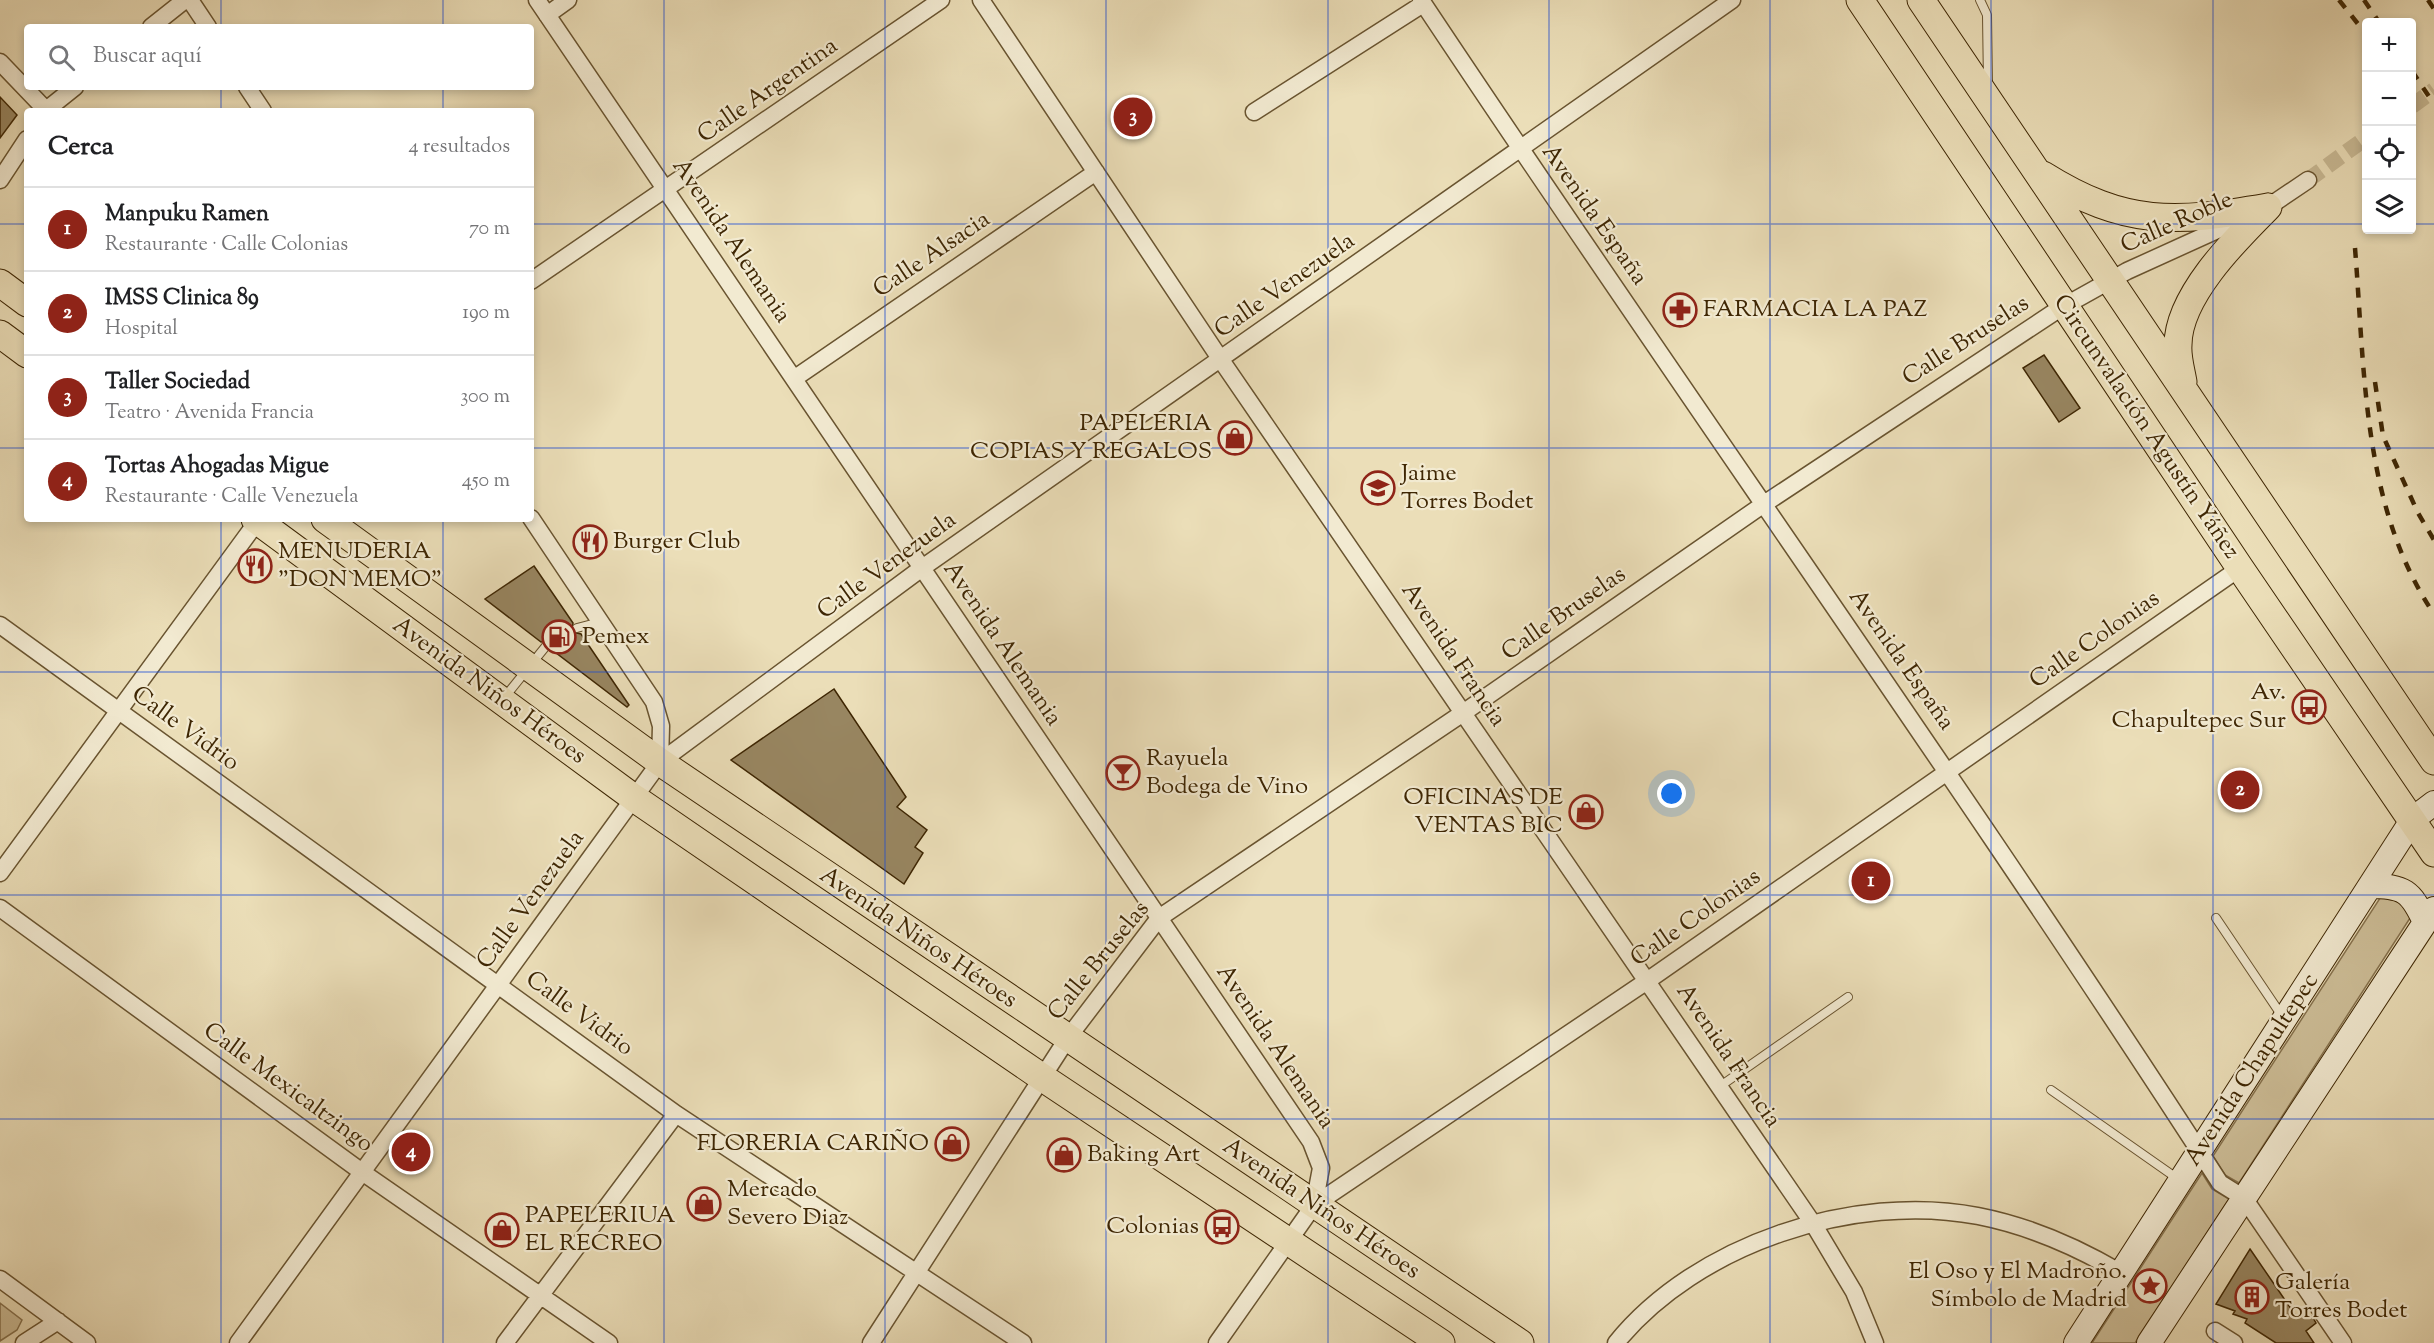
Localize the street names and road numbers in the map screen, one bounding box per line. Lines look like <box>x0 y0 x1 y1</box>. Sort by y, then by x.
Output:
street label: Calle Argentina <box>691 30 845 152</box>
street label: Avenida España <box>1533 137 1655 293</box>
street label: Avenida Alemania <box>663 152 799 330</box>
street label: Calle Roble <box>2115 183 2239 263</box>
street label: Calle Alsacia <box>867 203 997 307</box>
street label: Calle Venezuela <box>1208 225 1362 347</box>
street label: Calle Bruselas <box>1896 287 2036 395</box>
street label: Circunvalación Agustín Yáñez <box>2044 288 2248 566</box>
street label: Calle Venezuela <box>810 504 964 628</box>
street label: Avenida Alemania <box>934 555 1070 733</box>
street label: Calle Bruselas <box>1495 558 1633 670</box>
street label: Avenida Francia <box>1392 576 1514 734</box>
street label: Avenida España <box>1840 582 1962 738</box>
street label: Calle Colonias <box>2023 582 2167 698</box>
street label: Avenida Niños Héroes <box>385 609 593 773</box>
street label: Calle Vidrio <box>124 678 246 780</box>
street label: Calle Venezuela <box>469 823 593 977</box>
street label: Avenida Niños Héroes <box>812 859 1024 1017</box>
street label: Calle Colonias <box>1624 860 1768 976</box>
street label: Calle Bruselas <box>1040 894 1158 1028</box>
street label: Avenida Alemania <box>1207 958 1343 1136</box>
street label: Calle Vidrio <box>518 963 640 1065</box>
street label: Avenida Chapultepec <box>2177 967 2327 1173</box>
street label: Avenida Francia <box>1667 977 1789 1135</box>
street label: Calle Mexicaltzingo <box>196 1015 380 1161</box>
street label: Avenida Niños Héroes <box>1215 1130 1427 1288</box>

